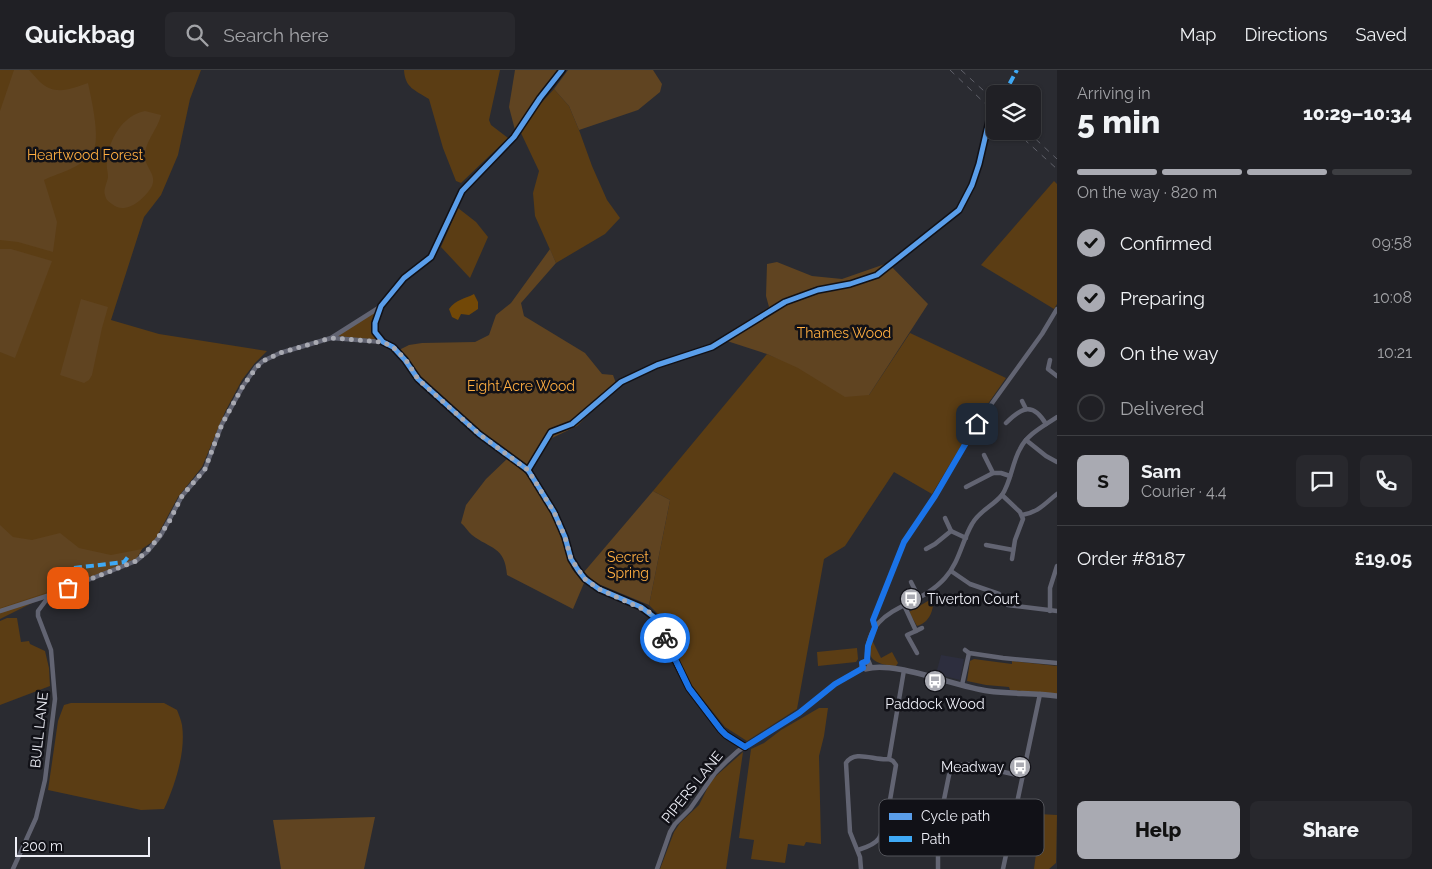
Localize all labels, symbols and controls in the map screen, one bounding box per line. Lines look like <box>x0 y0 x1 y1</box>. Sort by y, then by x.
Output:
search box <box>165 12 515 57</box>
text: Quickbag <box>25 20 135 49</box>
icon: search <box>183 21 211 49</box>
text: Search here <box>223 24 329 46</box>
text: Map <box>1180 24 1216 45</box>
text: Directions <box>1244 24 1328 45</box>
text: Saved <box>1356 24 1407 45</box>
text: Arriving in <box>1077 84 1151 103</box>
map controls <box>986 85 1041 140</box>
button: layers <box>986 85 1041 140</box>
text: 10:29–10:34 <box>1303 102 1412 124</box>
text: 5 min <box>1077 103 1160 140</box>
park label: Heartwood Forest <box>27 147 143 163</box>
text: On the way · 820 m <box>1077 183 1217 202</box>
icon: check <box>1077 229 1105 257</box>
text: Confirmed <box>1120 232 1212 254</box>
text: 09:58 <box>1372 233 1412 252</box>
icon: check <box>1077 284 1105 312</box>
text: Preparing <box>1120 287 1205 309</box>
text: 10:08 <box>1373 288 1412 307</box>
park label: Thames Wood <box>797 325 891 341</box>
icon: check <box>1077 339 1105 367</box>
text: On the way <box>1120 342 1219 364</box>
text: 10:21 <box>1377 343 1412 362</box>
park label: Eight Acre Wood <box>467 378 575 394</box>
text: Delivered <box>1120 397 1204 419</box>
pin <box>956 403 998 445</box>
icon: home <box>963 410 991 438</box>
button: chat <box>1296 455 1348 507</box>
button: phone <box>1360 455 1412 507</box>
text: Sam <box>1141 460 1181 482</box>
text: S <box>1097 470 1109 492</box>
text: Courier · 4.4 <box>1141 482 1226 501</box>
text: Order #8187 <box>1077 547 1185 569</box>
text: £19.05 <box>1355 547 1412 569</box>
park label: Secret Spring <box>607 549 649 581</box>
pin <box>47 567 89 609</box>
icon: bag <box>54 574 82 602</box>
bus stop icon: Tiverton Court <box>899 587 923 611</box>
place label: Tiverton Court <box>927 591 1020 607</box>
courier <box>640 613 690 663</box>
icon: bike <box>651 624 679 652</box>
bus stop icon: Paddock Wood <box>923 669 947 693</box>
street label: BULL LANE <box>27 691 51 769</box>
place label: Paddock Wood <box>885 696 985 712</box>
street label: PIPERS LANE <box>658 748 726 826</box>
bus stop icon: Meadway <box>1008 755 1032 779</box>
place label: Meadway <box>941 759 1004 775</box>
legend <box>879 799 1044 856</box>
button: Help <box>1077 801 1240 859</box>
button: Share <box>1250 801 1412 859</box>
text: Cycle path <box>921 808 990 824</box>
text: Path <box>921 831 950 847</box>
scale bar <box>15 834 150 857</box>
text: 200 m <box>22 838 63 854</box>

